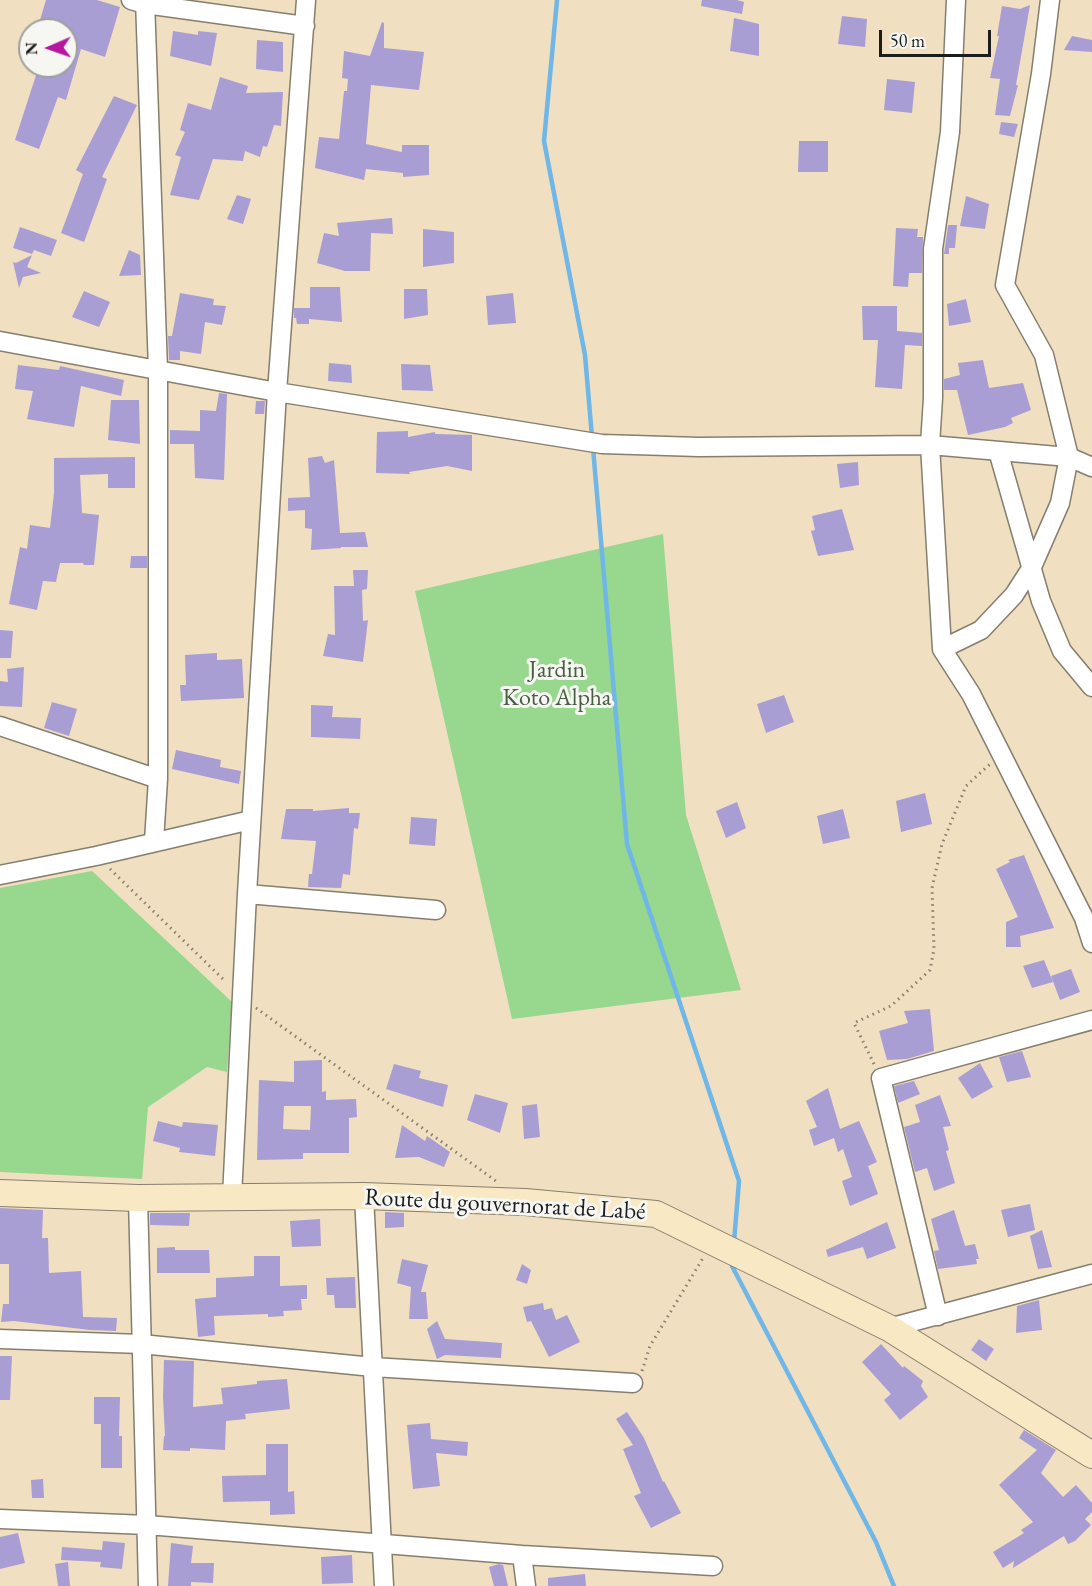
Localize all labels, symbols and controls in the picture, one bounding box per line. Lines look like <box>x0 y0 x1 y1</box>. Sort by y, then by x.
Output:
north arrow <box>18 18 78 78</box>
scale bar <box>882 18 994 56</box>
text: 50 m <box>890 29 925 52</box>
text: N <box>21 42 42 55</box>
park label: Jardin Koto Alpha <box>503 656 611 712</box>
street label: Route du gouvernorat de Labé <box>364 1183 646 1227</box>

